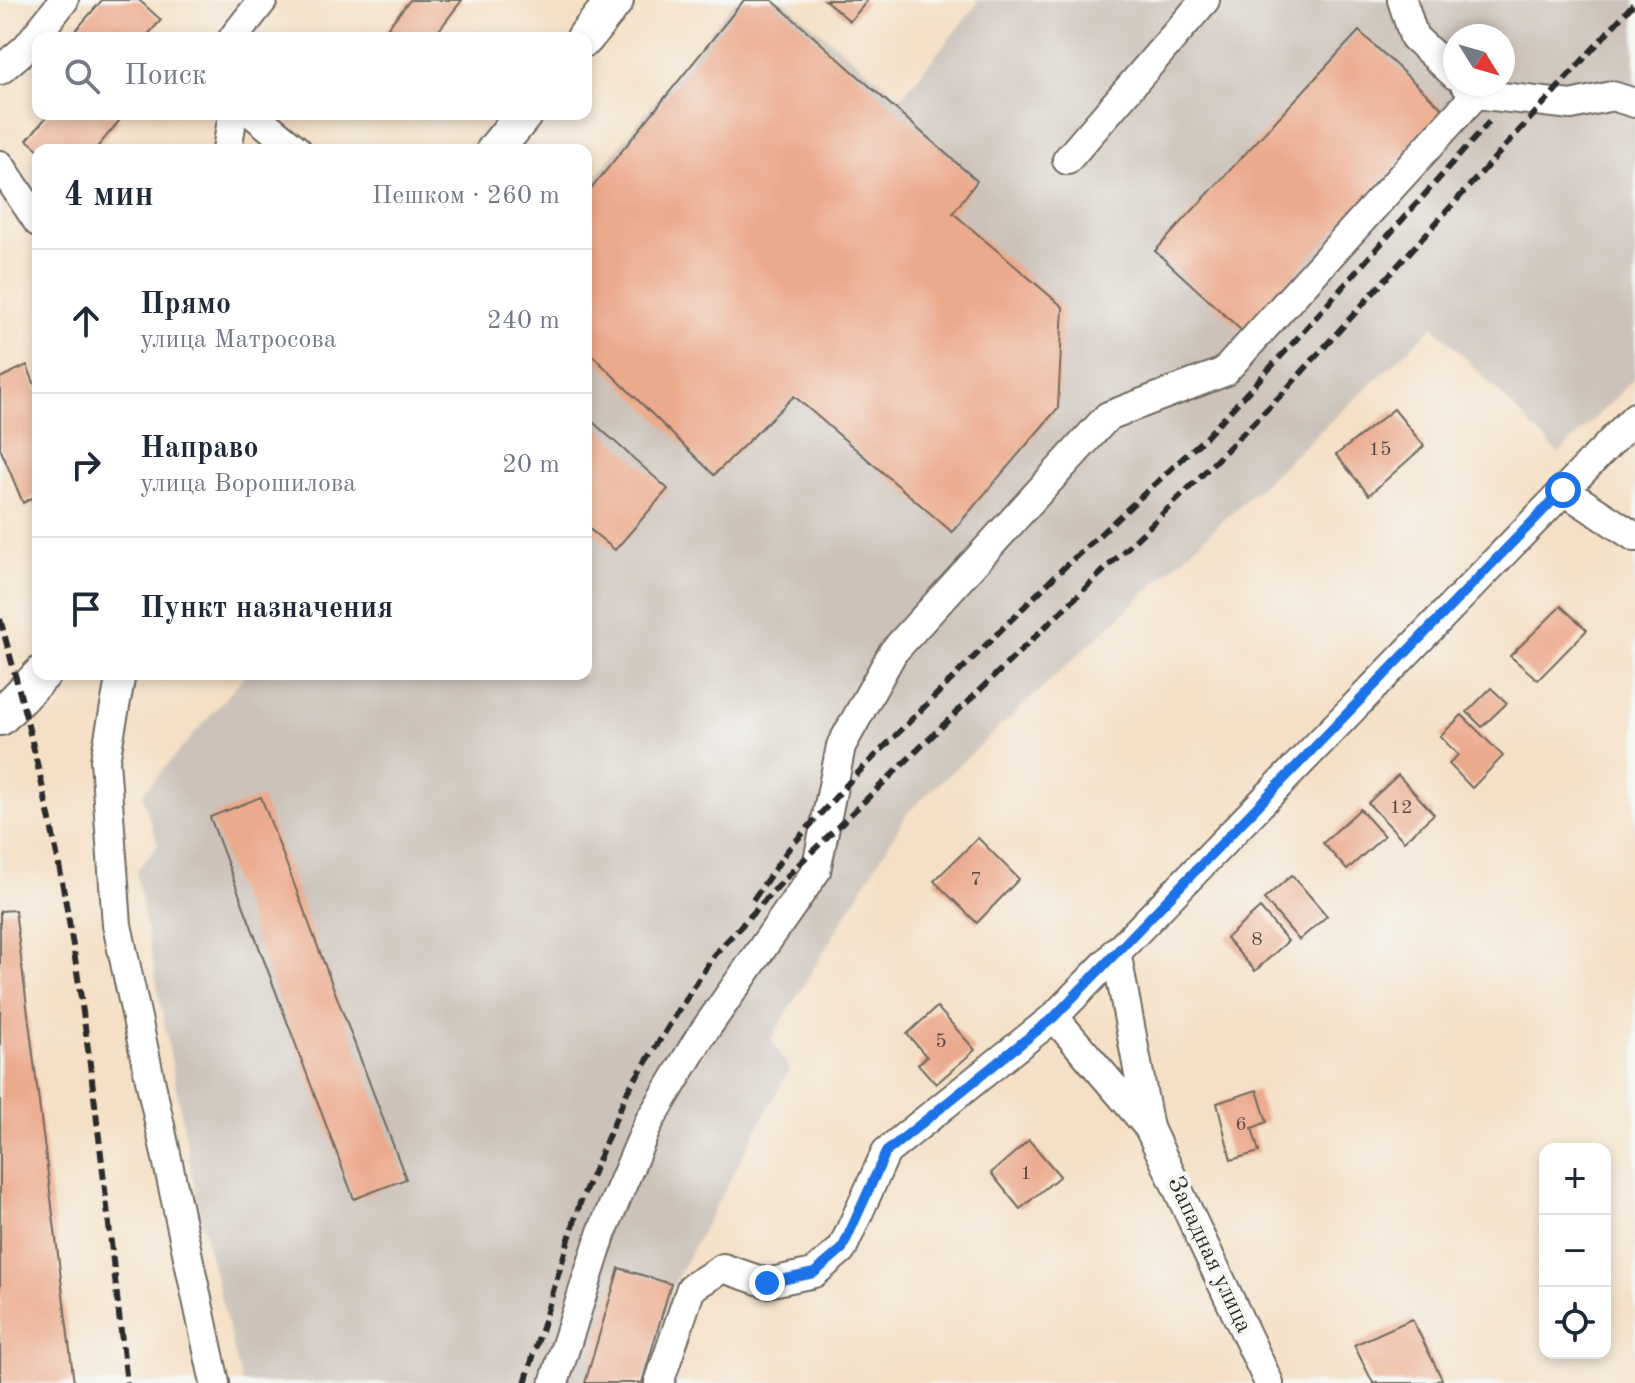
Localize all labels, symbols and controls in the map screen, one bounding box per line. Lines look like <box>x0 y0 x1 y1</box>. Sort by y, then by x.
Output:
north arrow <box>1443 24 1515 96</box>
search box <box>32 32 592 120</box>
icon: search <box>60 54 104 98</box>
text: Поиск <box>124 61 207 91</box>
text: 4 мин <box>64 179 154 213</box>
text: Пешком · 260 m <box>372 183 560 209</box>
text: Прямо <box>140 290 231 320</box>
icon: ahead <box>64 299 108 343</box>
text: 240 m <box>487 308 560 334</box>
text: улица Матросова <box>140 327 337 353</box>
text: Направо <box>140 434 259 464</box>
house number: 15 <box>1368 440 1392 460</box>
icon: right <box>64 443 108 487</box>
text: 20 m <box>502 452 560 478</box>
text: улица Ворошилова <box>140 471 356 497</box>
route start <box>1545 472 1581 508</box>
icon: arrive <box>64 587 108 631</box>
text: Пункт назначения <box>140 594 393 624</box>
house number: 12 <box>1389 798 1413 818</box>
house number: 7 <box>970 870 982 890</box>
house number: 8 <box>1251 930 1263 950</box>
house number: 5 <box>935 1032 947 1052</box>
house number: 6 <box>1235 1115 1247 1135</box>
map controls <box>1539 1143 1611 1359</box>
button: + <box>1539 1143 1611 1215</box>
house number: 1 <box>1020 1164 1032 1184</box>
street label: Западная улица <box>1162 1173 1256 1337</box>
button: − <box>1539 1215 1611 1287</box>
route end <box>749 1265 785 1301</box>
button: locate <box>1539 1287 1611 1359</box>

